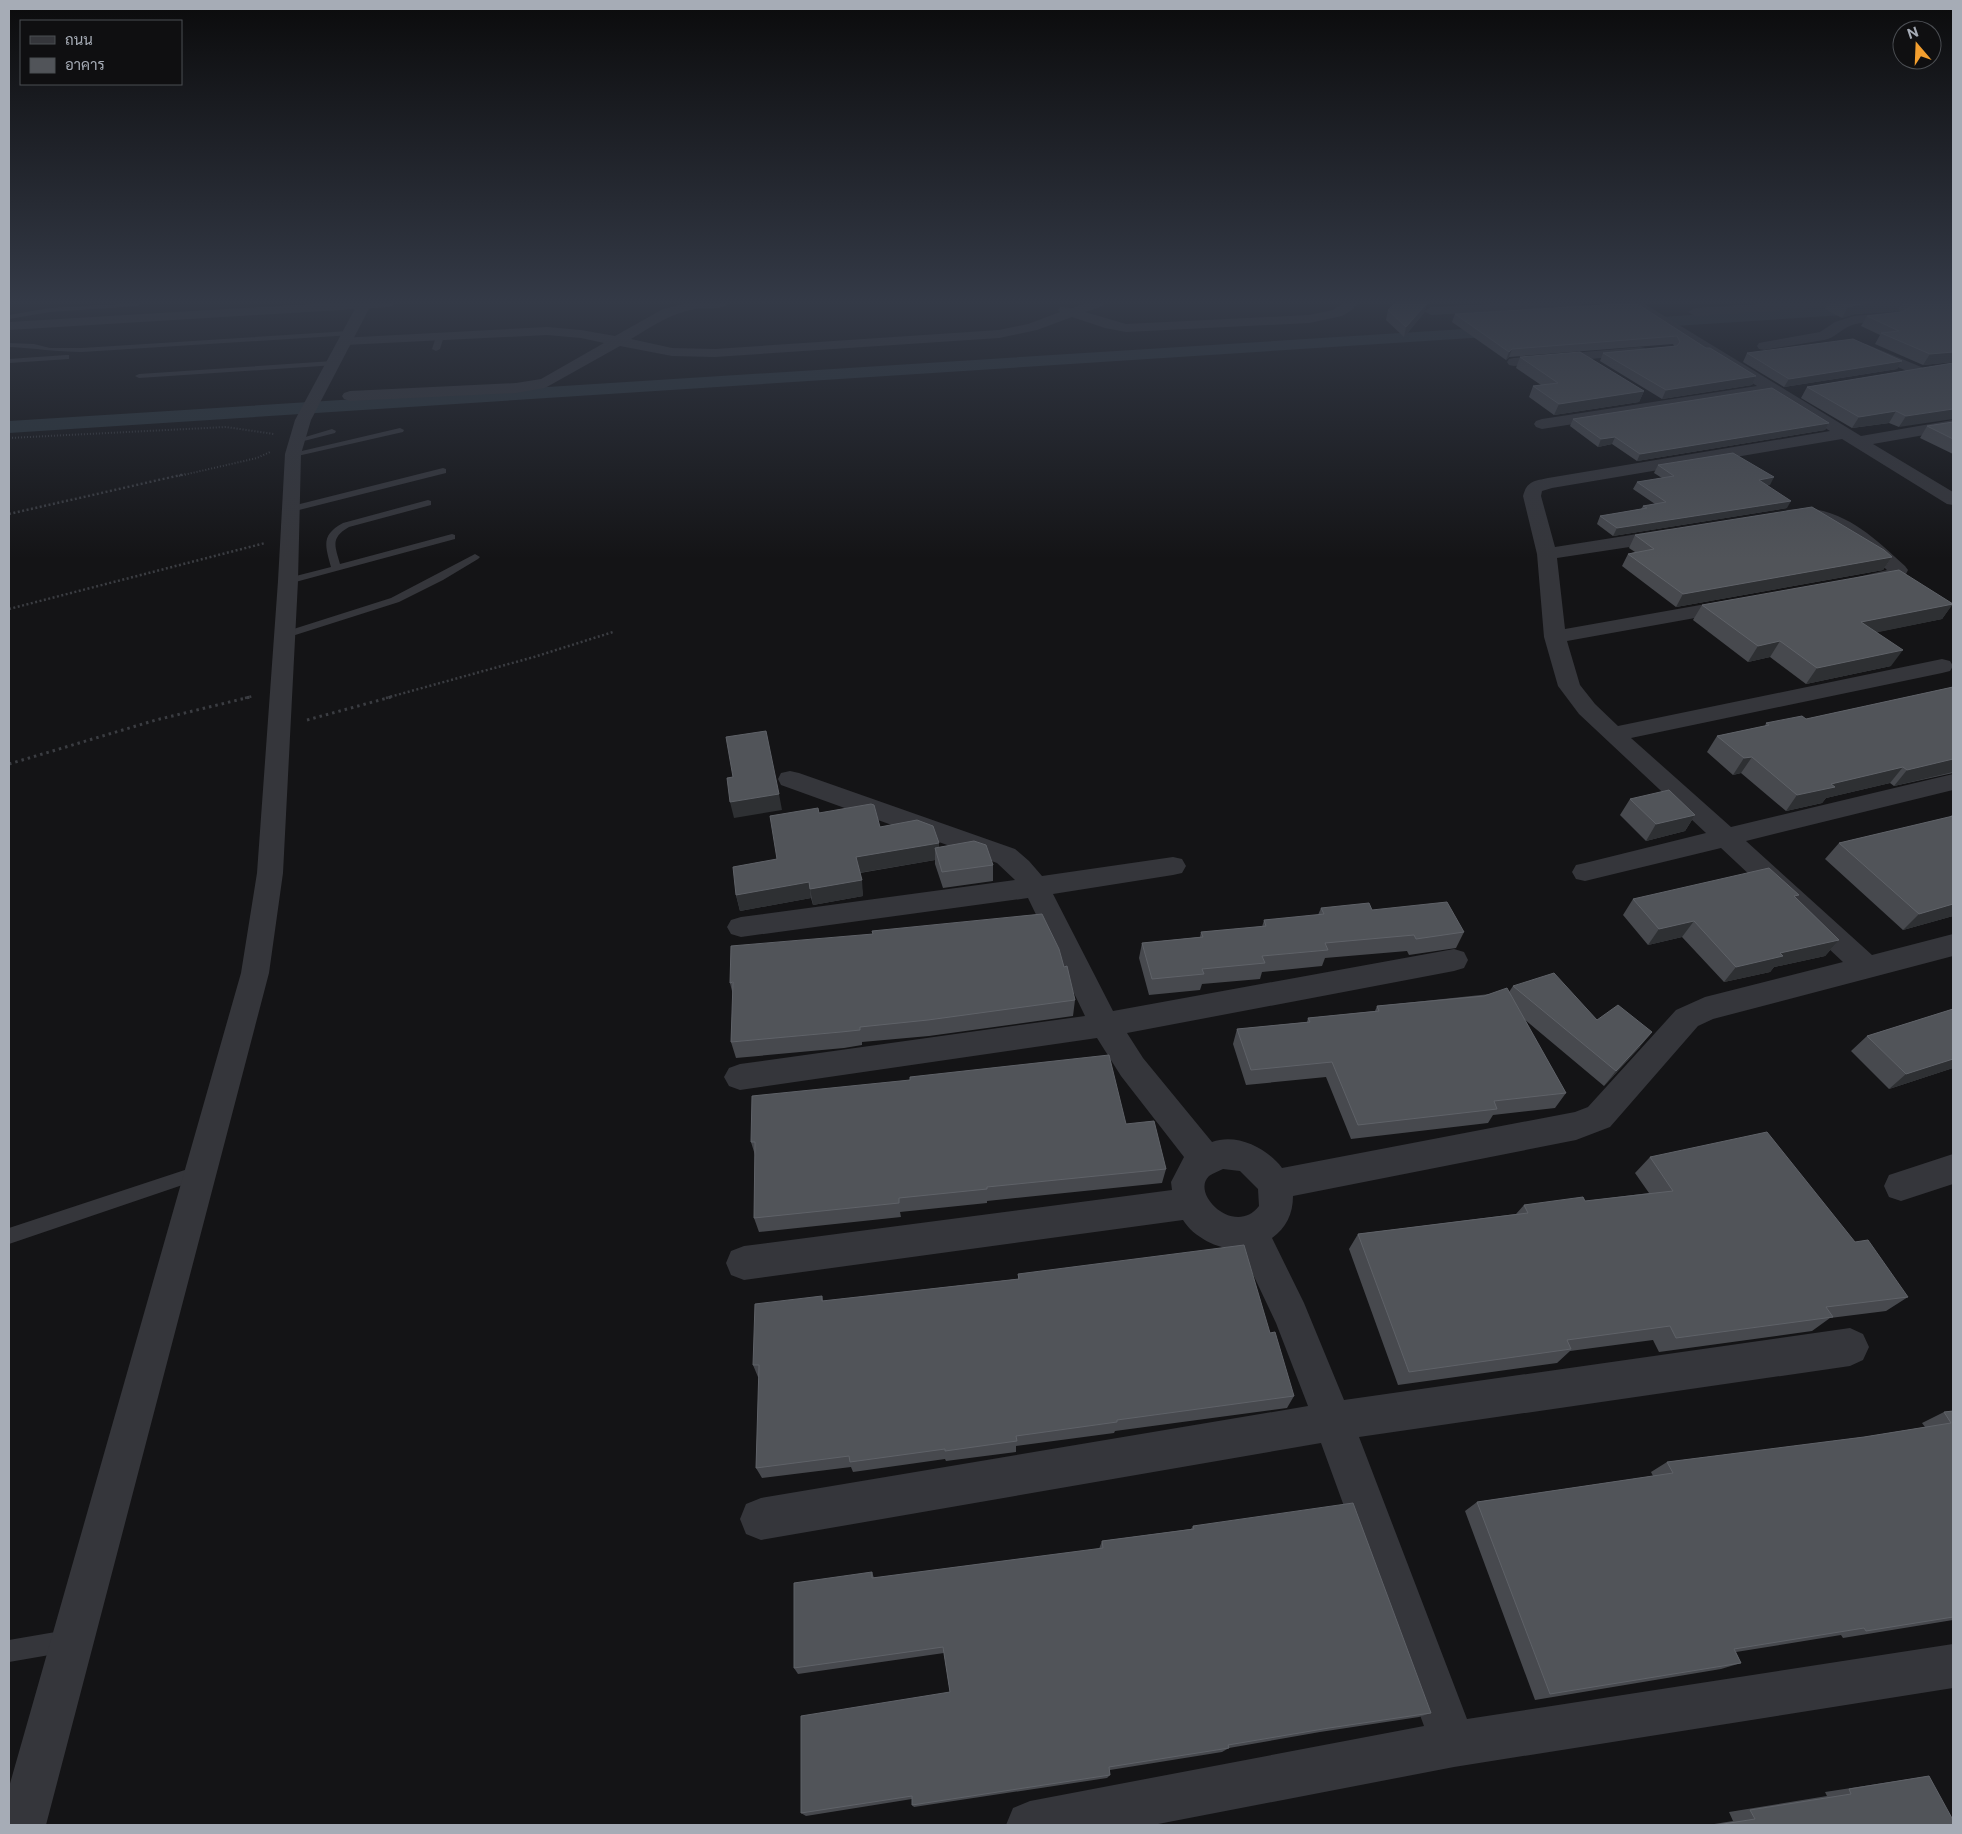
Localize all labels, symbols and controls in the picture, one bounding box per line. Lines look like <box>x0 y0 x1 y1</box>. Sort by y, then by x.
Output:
legend <box>20 20 182 85</box>
north arrow <box>1892 20 1942 70</box>
text: N <box>1905 23 1921 42</box>
text: ถนน <box>65 31 93 48</box>
text: อาคาร <box>65 56 105 73</box>

